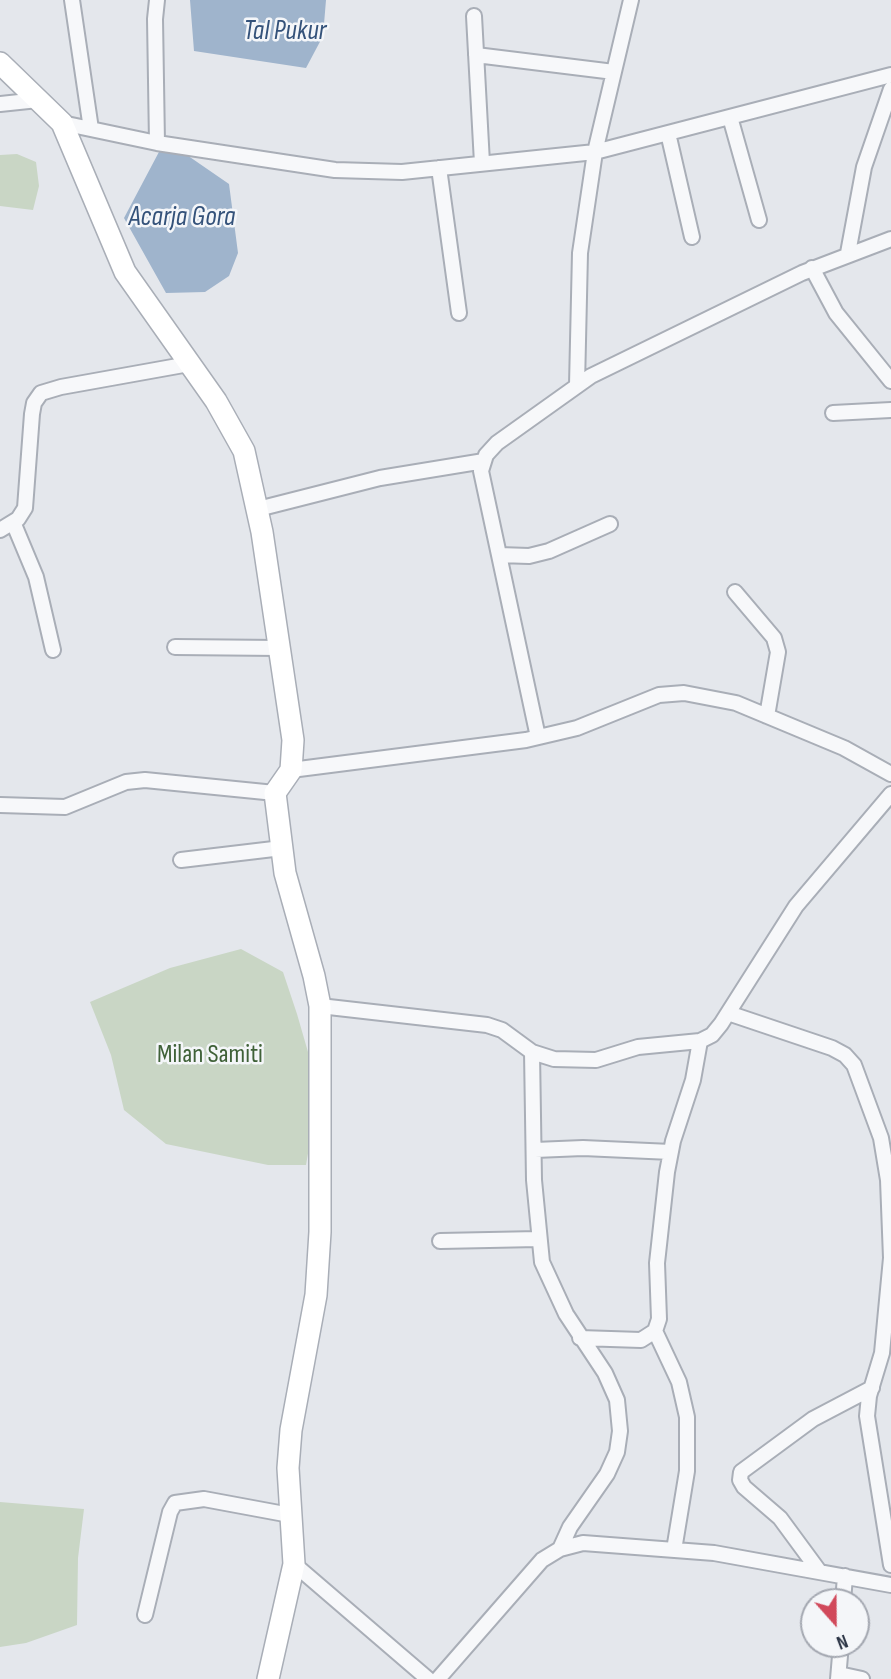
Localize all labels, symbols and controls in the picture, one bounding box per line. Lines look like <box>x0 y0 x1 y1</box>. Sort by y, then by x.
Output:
water label: Tal Pukur <box>244 15 326 49</box>
water label: Acarja Gora <box>129 201 235 235</box>
park label: Milan Samiti <box>157 1039 263 1071</box>
north arrow <box>800 1588 870 1658</box>
text: N <box>833 1629 851 1654</box>

